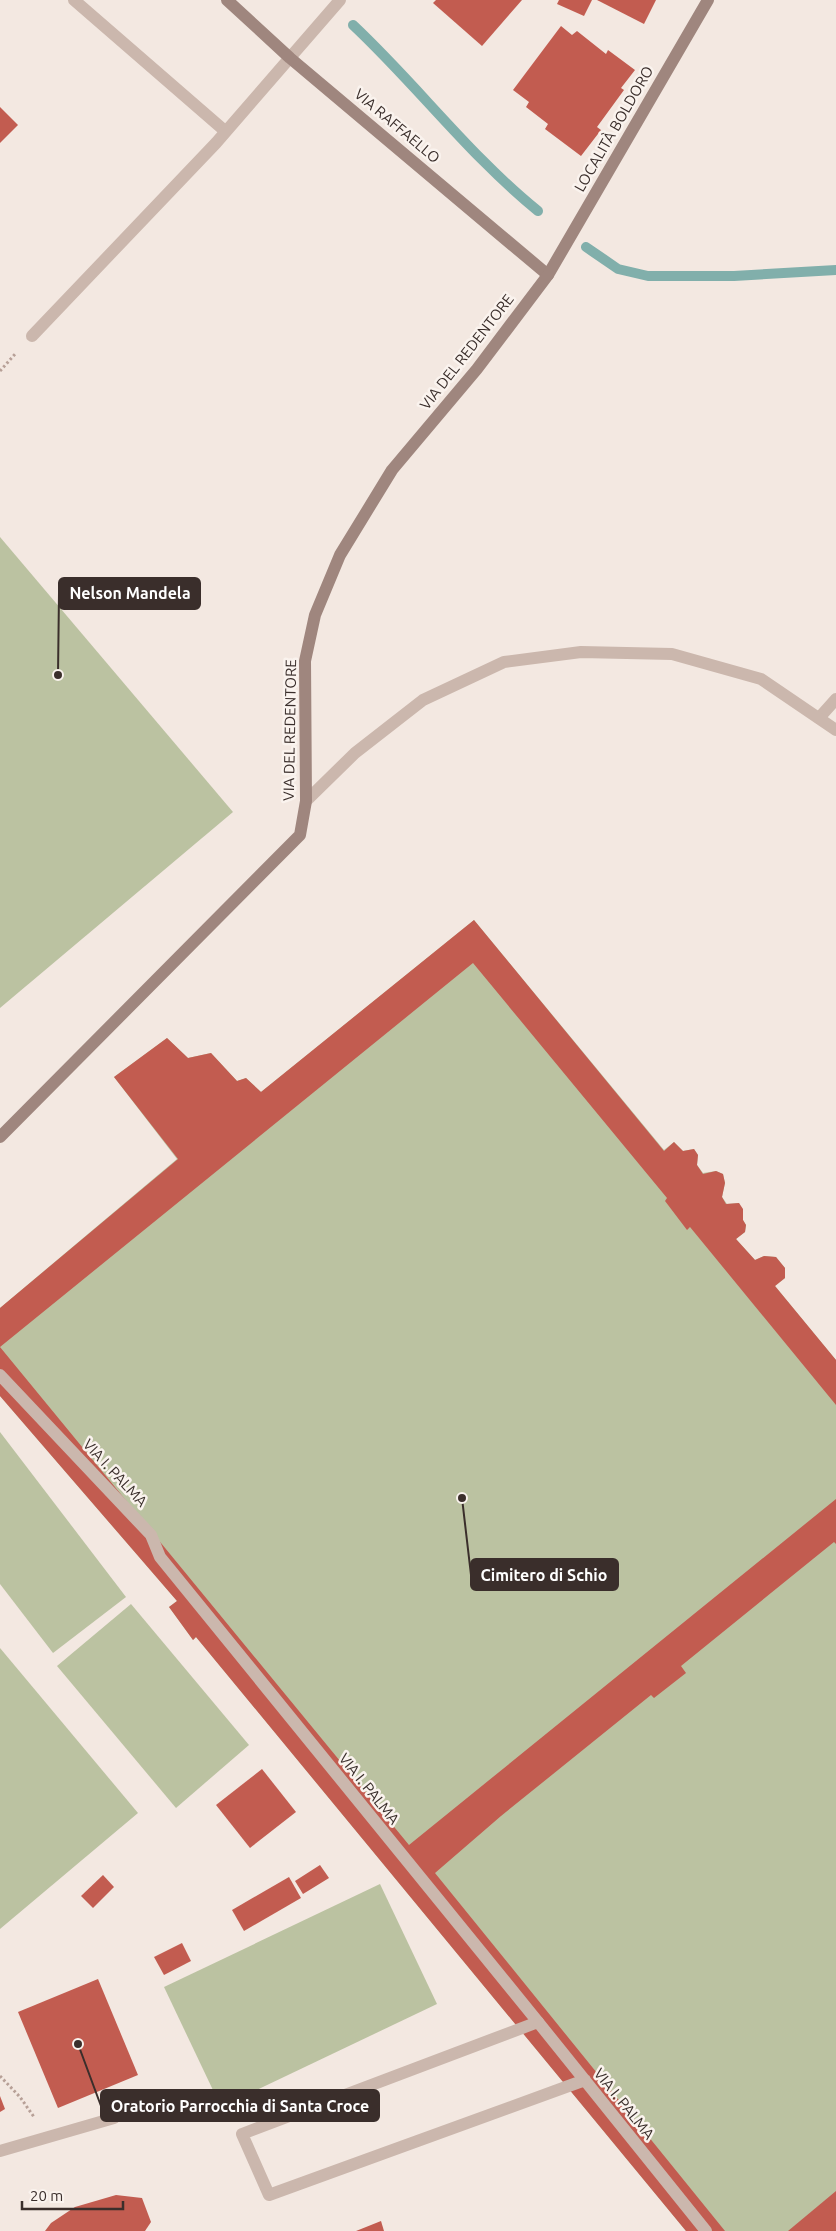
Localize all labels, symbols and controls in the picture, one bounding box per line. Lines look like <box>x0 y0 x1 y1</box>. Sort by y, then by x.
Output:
street label: LOCALITÀ BOLDORO <box>571 63 656 195</box>
street label: VIA RAFFAELLO <box>351 85 443 166</box>
street label: VIA DEL REDENTORE <box>416 291 517 413</box>
callout: Nelson Mandela <box>59 578 200 609</box>
text: Nelson Mandela <box>69 584 191 602</box>
street label: VIA DEL REDENTORE <box>280 659 299 801</box>
street label: VIA I. PALMA <box>80 1435 151 1510</box>
callout: Cimitero di Schio <box>471 1559 618 1590</box>
text: Cimitero di Schio <box>481 1566 607 1584</box>
street label: VIA I. PALMA <box>336 1750 403 1828</box>
street label: VIA I. PALMA <box>591 2065 658 2143</box>
callout: Oratorio Parrocchia di Santa Croce <box>101 2090 379 2121</box>
text: Oratorio Parrocchia di Santa Croce <box>111 2097 369 2115</box>
scale bar <box>22 2178 124 2210</box>
text: 20 m <box>30 2187 63 2204</box>

